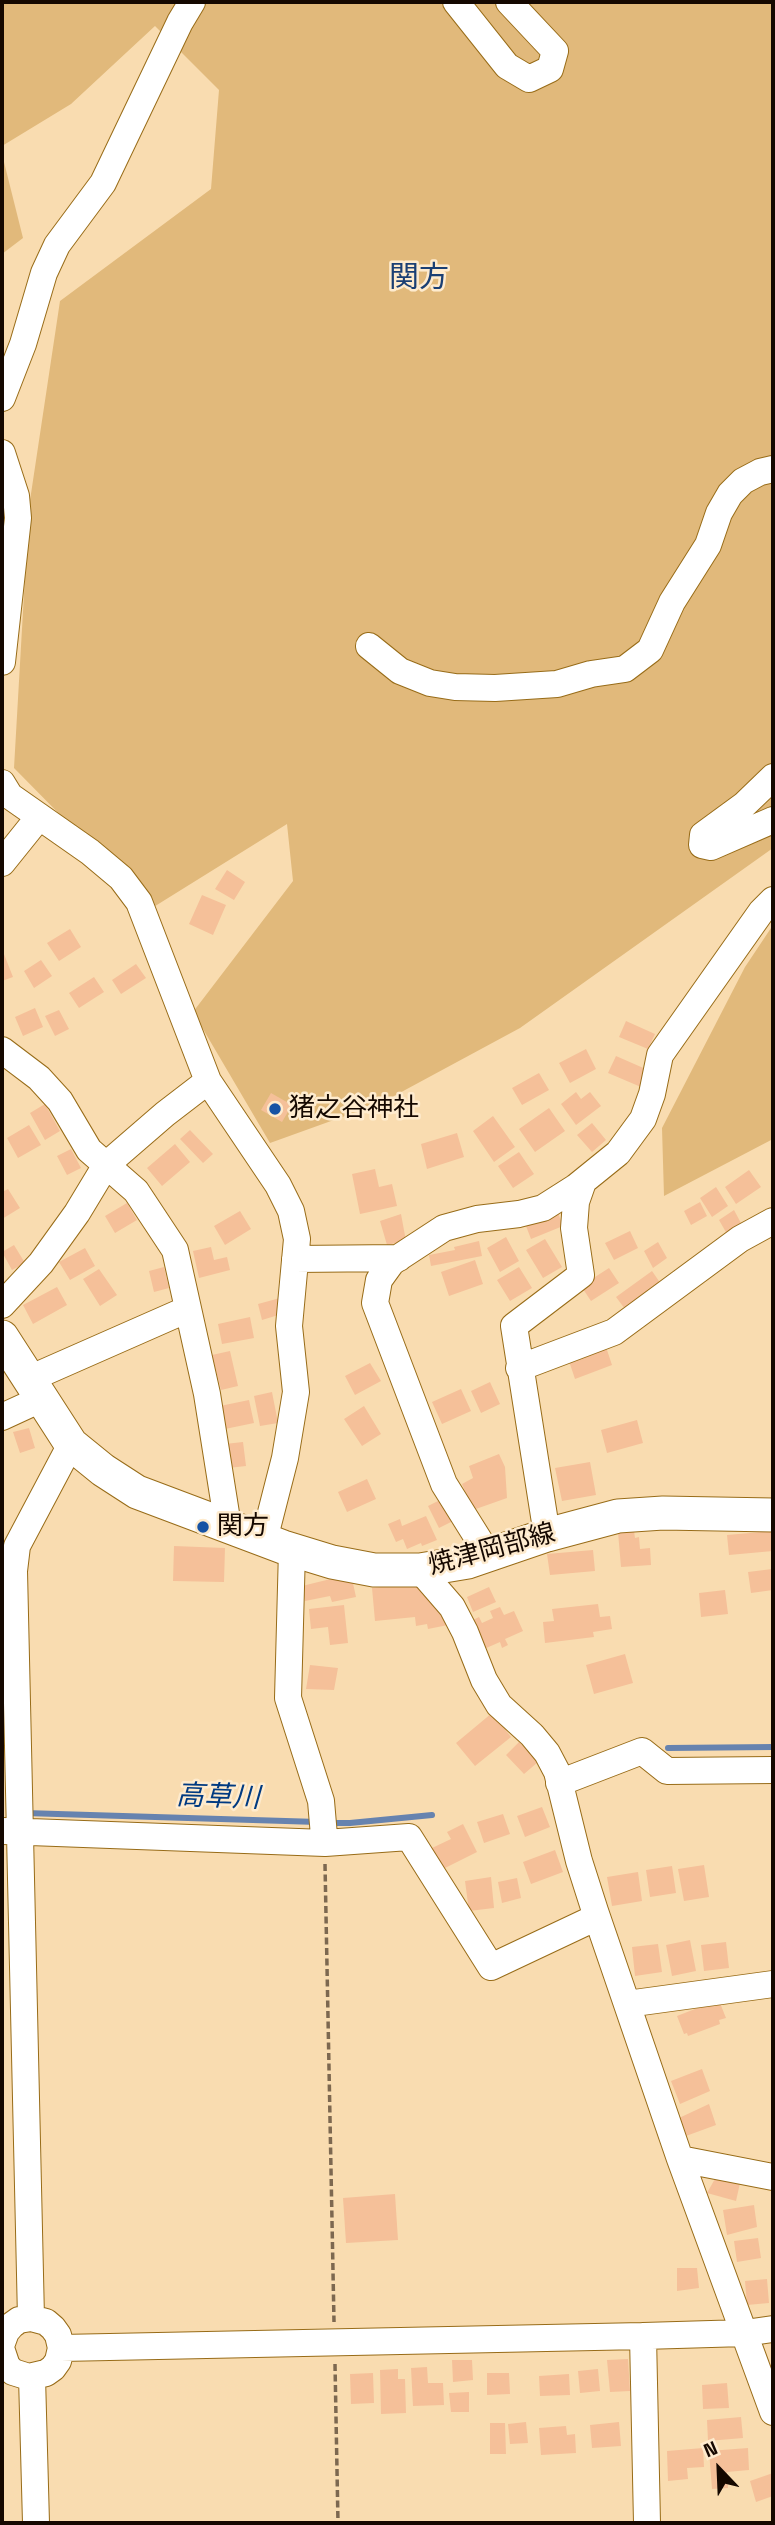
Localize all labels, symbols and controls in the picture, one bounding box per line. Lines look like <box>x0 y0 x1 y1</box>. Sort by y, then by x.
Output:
district label: 関方 <box>389 261 449 297</box>
place label: 猪之谷神社 <box>289 1093 419 1125</box>
marker: 猪之谷神社 <box>267 1101 283 1117</box>
place label: 関方 <box>217 1511 269 1543</box>
street label: 焼津岡部線 <box>425 1518 559 1582</box>
marker: 関方 <box>195 1519 211 1535</box>
water label: 高草川 <box>175 1780 261 1816</box>
north arrow <box>684 2434 754 2504</box>
text: N <box>700 2435 721 2463</box>

